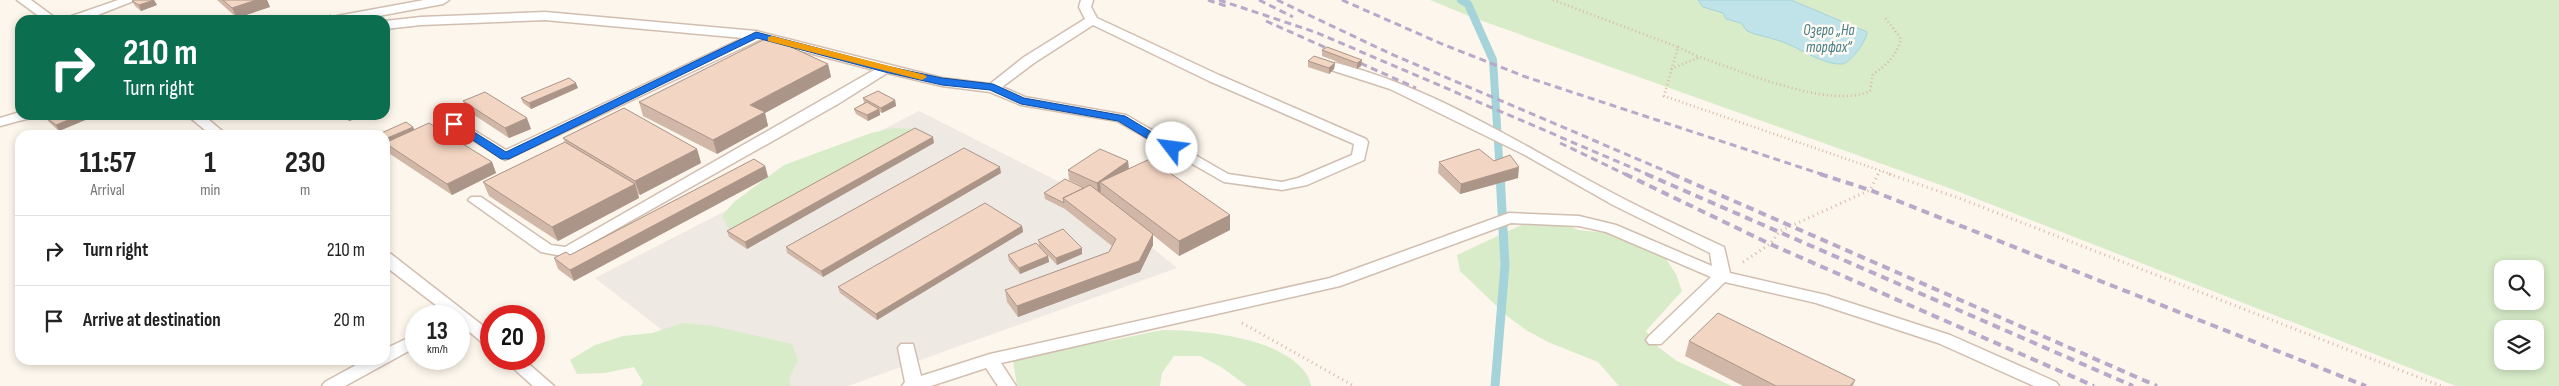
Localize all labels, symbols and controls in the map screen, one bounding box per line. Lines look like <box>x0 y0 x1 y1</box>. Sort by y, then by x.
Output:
water label: Озеро „На торфах“ <box>1803 21 1855 57</box>
text: 210 m <box>123 32 197 75</box>
icon: right <box>40 35 105 100</box>
text: Turn right <box>123 75 194 102</box>
pin <box>433 103 475 145</box>
icon: arrive <box>440 110 468 138</box>
position arrow <box>1145 121 1197 173</box>
text: 11:57 <box>79 145 136 181</box>
text: 1 <box>204 145 216 181</box>
text: 230 <box>285 145 326 181</box>
text: Arrival <box>90 181 125 200</box>
text: min <box>200 181 220 200</box>
text: m <box>300 181 310 200</box>
icon: right <box>40 237 68 265</box>
text: Turn right <box>83 239 148 262</box>
text: 210 m <box>327 239 365 262</box>
map controls <box>2494 260 2544 370</box>
button: search <box>2494 260 2544 310</box>
speed limit sign: 20 <box>480 305 545 370</box>
icon: arrive <box>40 307 68 335</box>
text: Arrive at destination <box>83 309 221 332</box>
text: 20 m <box>333 309 365 332</box>
text: 13 <box>427 316 448 347</box>
button: layers <box>2494 320 2544 370</box>
text: km/h <box>427 342 448 357</box>

